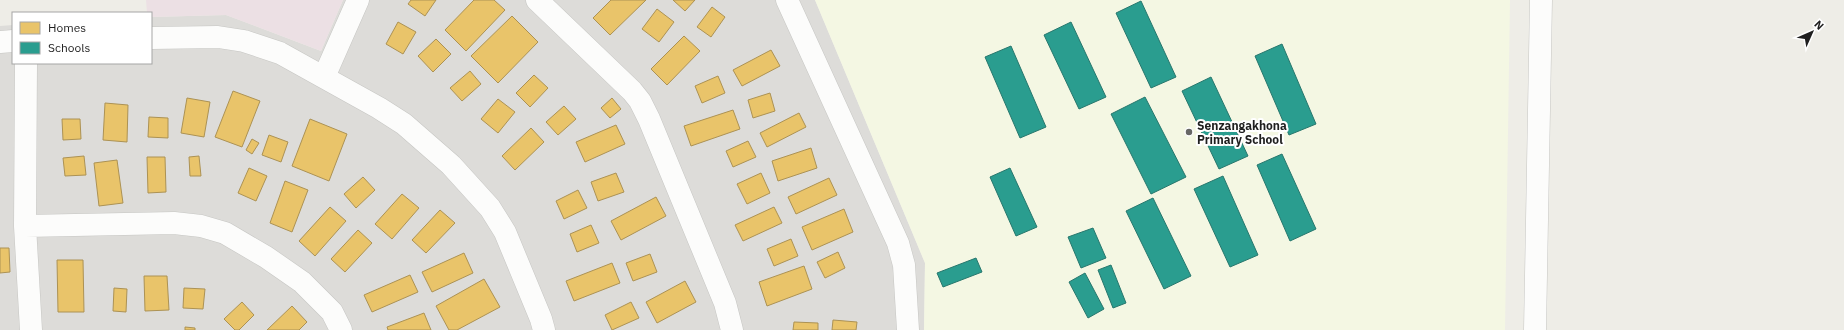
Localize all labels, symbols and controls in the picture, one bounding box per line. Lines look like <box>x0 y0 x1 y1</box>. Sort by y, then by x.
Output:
legend <box>12 12 152 64</box>
north arrow <box>1792 12 1832 52</box>
text: N <box>1811 17 1827 33</box>
text: Homes <box>48 20 86 35</box>
text: Schools <box>48 40 91 55</box>
place label: Senzangakhona Primary School <box>1197 118 1287 147</box>
marker: Senzangakhona Primary School <box>1184 127 1194 137</box>

